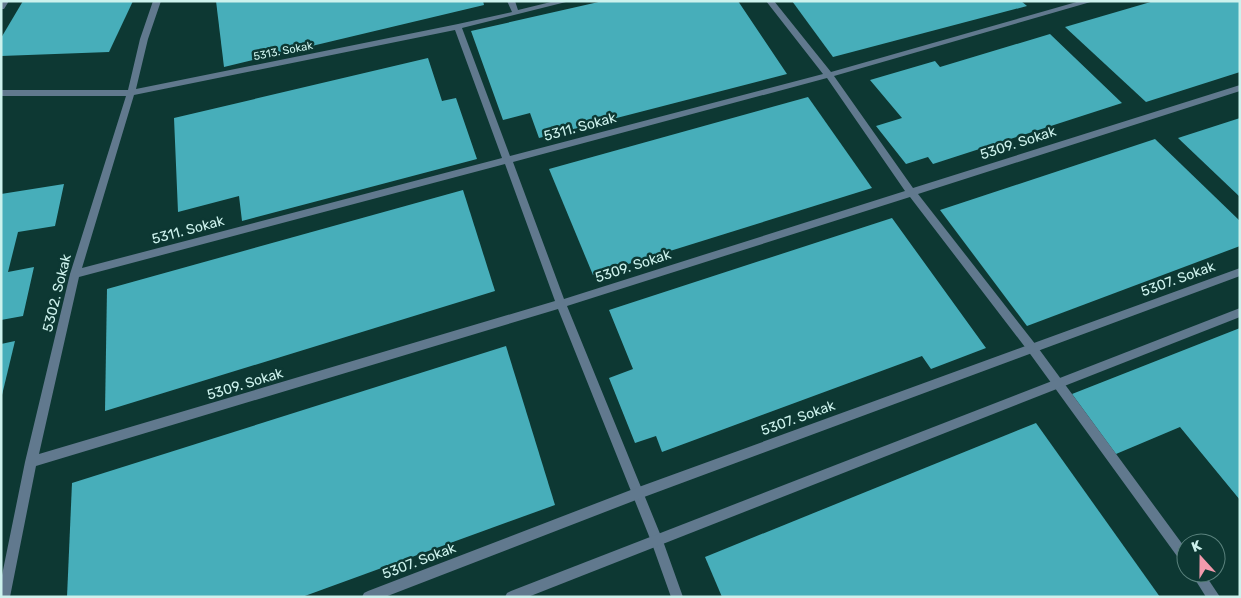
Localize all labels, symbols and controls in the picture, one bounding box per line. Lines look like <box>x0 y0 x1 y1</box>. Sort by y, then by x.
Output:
street label: 5313. Sokak <box>252 39 314 63</box>
street label: 5311. Sokak <box>542 109 619 145</box>
street label: 5309. Sokak <box>978 123 1059 163</box>
street label: 5311. Sokak <box>150 212 227 248</box>
street label: 5309. Sokak <box>593 246 674 286</box>
street label: 5302. Sokak <box>39 252 75 334</box>
street label: 5307. Sokak <box>1139 257 1218 300</box>
street label: 5309. Sokak <box>205 364 286 404</box>
street label: 5307. Sokak <box>759 396 838 439</box>
north arrow <box>1176 533 1226 583</box>
text: K <box>1189 536 1205 556</box>
street label: 5307. Sokak <box>380 539 459 583</box>

